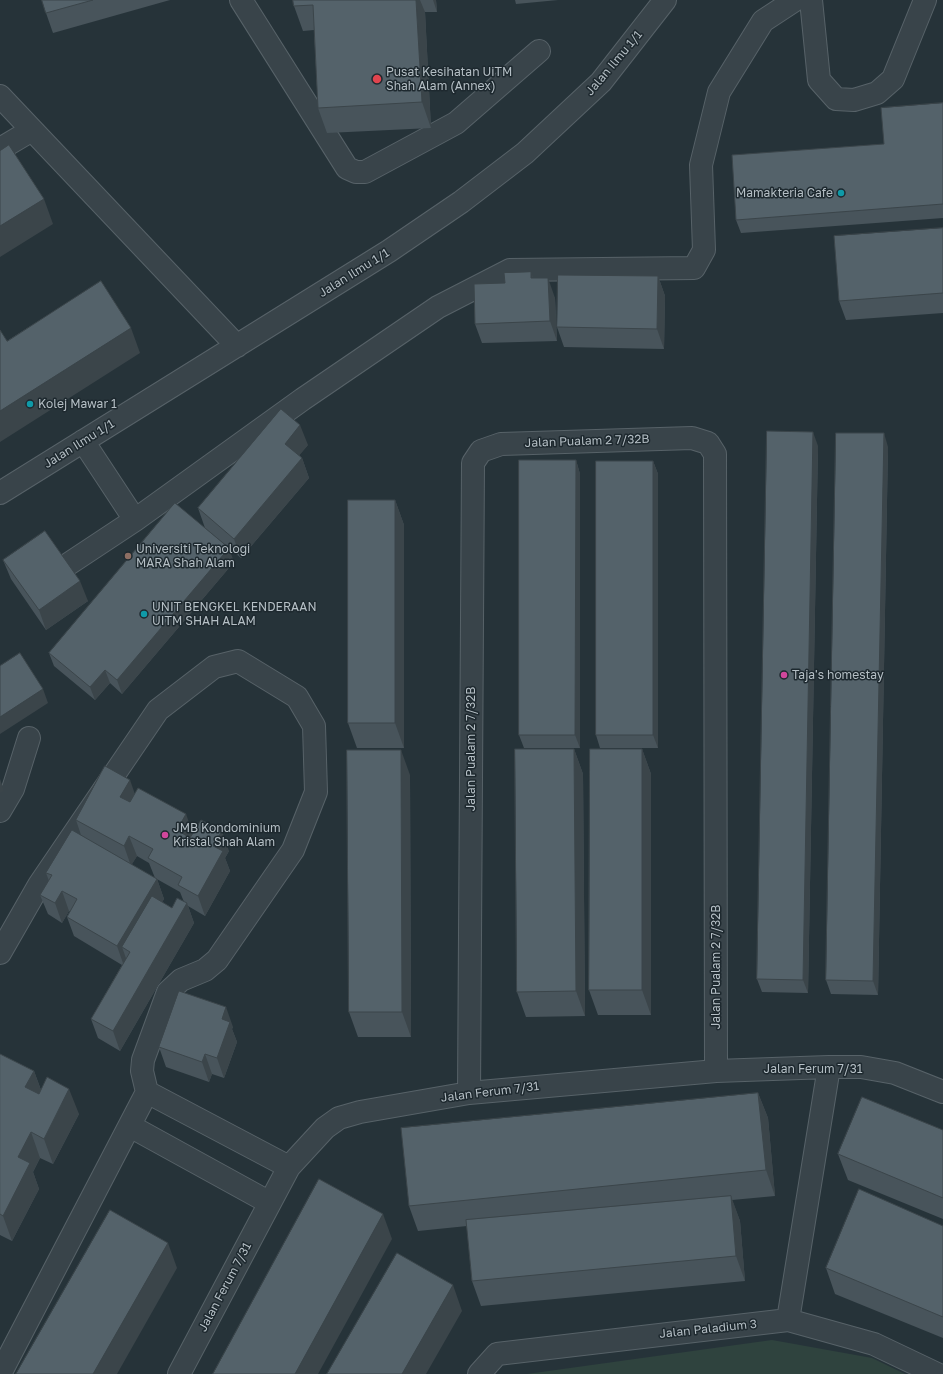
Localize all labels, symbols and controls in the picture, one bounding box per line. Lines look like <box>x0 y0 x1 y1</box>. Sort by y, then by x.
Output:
street label: Jalan Ilmu 1/1 <box>583 28 645 98</box>
place label: Pusat Kesihatan UiTM Shah Alam (Annex) <box>386 65 512 93</box>
marker: Pusat Kesihatan UiTM Shah Alam (Annex) <box>371 73 383 85</box>
place label: Mamakteria Cafe <box>736 186 833 200</box>
marker: Mamakteria Cafe <box>836 188 846 198</box>
street label: Jalan Ilmu 1/1 <box>316 246 392 300</box>
place label: Kolej Mawar 1 <box>38 397 117 411</box>
marker: Kolej Mawar 1 <box>25 399 35 409</box>
street label: Jalan Ilmu 1/1 <box>41 417 117 471</box>
street label: Jalan Pualam 2 7/32B <box>524 432 650 450</box>
place label: Universiti Teknologi MARA Shah Alam <box>136 542 250 570</box>
marker: Universiti Teknologi MARA Shah Alam <box>123 551 133 561</box>
place label: UNIT BENGKEL KENDERAAN UITM SHAH ALAM <box>152 600 317 628</box>
marker: UNIT BENGKEL KENDERAAN UITM SHAH ALAM <box>139 609 149 619</box>
place label: Taja's homestay <box>792 668 884 682</box>
marker: Taja's homestay <box>779 670 789 680</box>
street label: Jalan Pualam 2 7/32B <box>464 687 478 811</box>
place label: JMB Kondominium Kristal Shah Alam <box>173 821 281 849</box>
marker: JMB Kondominium Kristal Shah Alam <box>160 830 170 840</box>
street label: Jalan Pualam 2 7/32B <box>709 905 723 1029</box>
street label: Jalan Ferum 7/31 <box>764 1062 862 1076</box>
street label: Jalan Ferum 7/31 <box>440 1079 540 1105</box>
street label: Jalan Ferum 7/31 <box>195 1240 255 1334</box>
street label: Jalan Paladium 3 <box>658 1317 758 1341</box>

